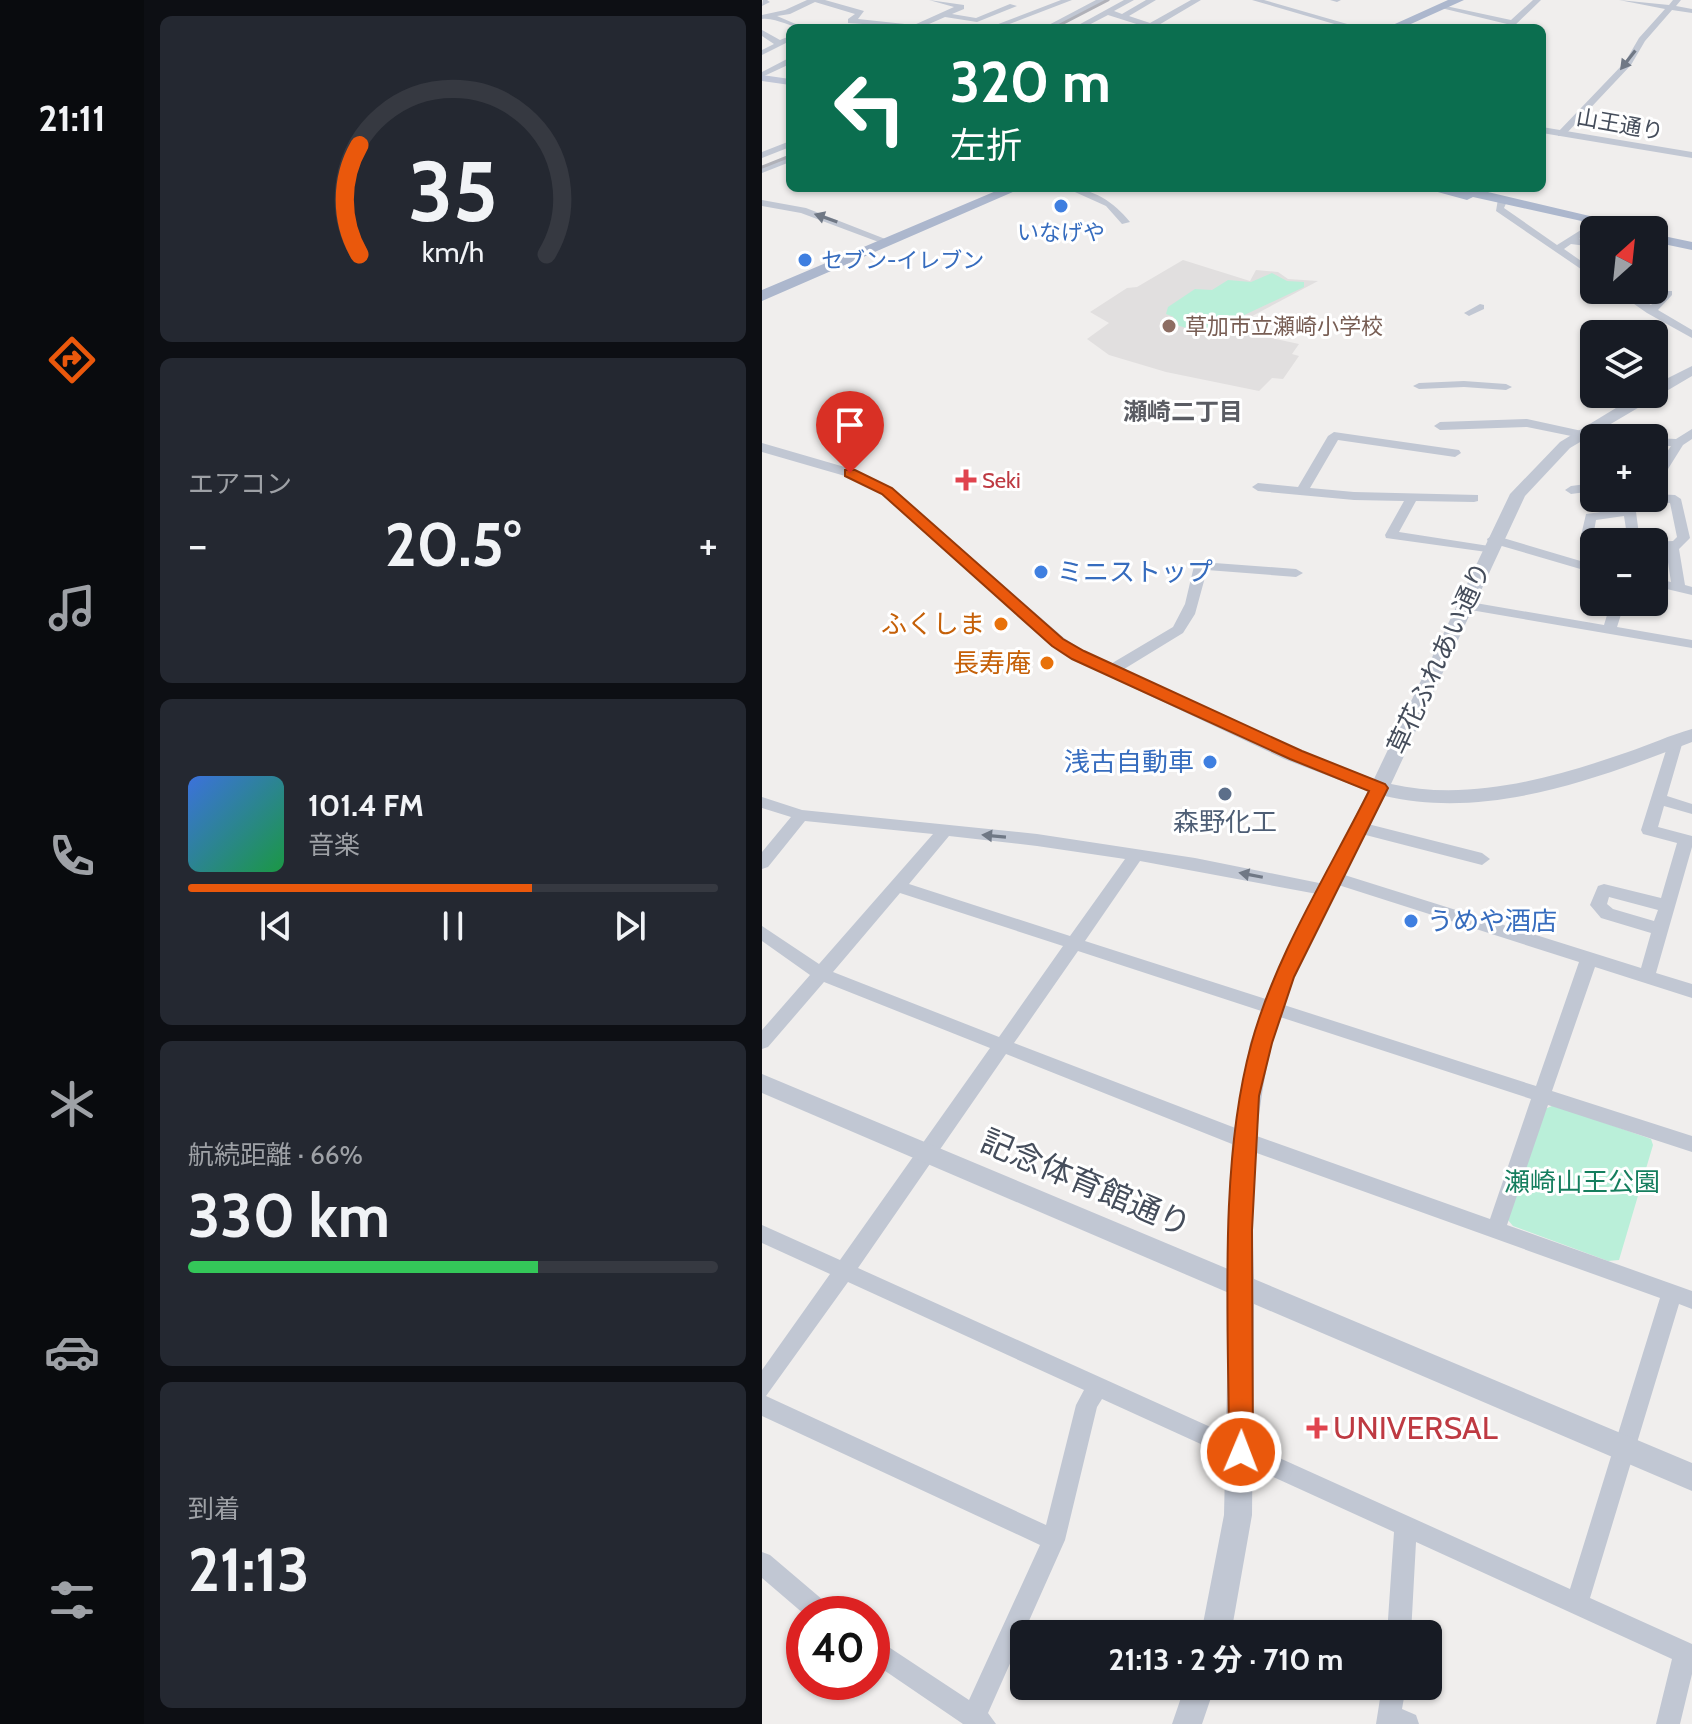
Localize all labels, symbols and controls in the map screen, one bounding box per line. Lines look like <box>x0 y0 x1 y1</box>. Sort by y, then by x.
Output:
text: 320 m <box>950 48 1111 116</box>
one-way arrow <box>1620 50 1636 70</box>
icon: left <box>818 56 922 160</box>
text: 21:11 <box>39 96 105 140</box>
street label: 山王通り <box>1574 104 1666 145</box>
text: 左折 <box>950 123 1022 167</box>
text: 35 <box>408 140 498 241</box>
marker: いなげや <box>1052 197 1070 215</box>
one-way arrow <box>814 212 838 224</box>
north arrow <box>1580 216 1668 304</box>
map controls <box>1580 216 1668 616</box>
place label: いなげや <box>1017 219 1105 246</box>
text: km/h <box>422 234 484 269</box>
place label: セブン-イレブン <box>821 247 984 274</box>
marker: セブン-イレブン <box>796 251 814 269</box>
place label: 草加市立瀬崎小学校 <box>1185 313 1383 340</box>
marker: 草加市立瀬崎小学校 <box>1160 317 1178 335</box>
button: layers <box>1580 320 1668 408</box>
icon: directions <box>44 332 100 388</box>
pin <box>816 391 884 473</box>
district label: 瀬崎二丁目 <box>1123 397 1243 426</box>
icon: arrive <box>828 403 872 447</box>
button: + <box>1580 424 1668 512</box>
place label: Seki <box>982 467 1021 494</box>
text: エアコン <box>188 468 292 500</box>
marker: Seki <box>957 471 975 489</box>
text: 20.5° <box>385 508 521 581</box>
text: − <box>188 518 207 571</box>
text: + <box>699 518 718 571</box>
button: − <box>1580 528 1668 616</box>
place label: ミニストップ <box>1057 556 1213 588</box>
street label: 草花ふれあい通り <box>1381 557 1497 759</box>
marker: ミニストップ <box>1032 563 1050 581</box>
icon: music <box>44 580 100 636</box>
place label: ふくしま <box>881 608 985 640</box>
marker: ふくしま <box>992 615 1010 633</box>
place label: 長寿庵 <box>953 647 1031 679</box>
marker: 長寿庵 <box>1038 654 1056 672</box>
place label: 浅古自動車 <box>1064 746 1194 778</box>
marker: 浅古自動車 <box>1201 753 1219 771</box>
marker: 森野化工 <box>1216 785 1234 803</box>
text: 101.4 FM <box>308 787 424 824</box>
place label: 森野化工 <box>1173 806 1277 838</box>
icon: phone <box>44 828 100 884</box>
text: 音楽 <box>308 829 360 861</box>
one-way arrow <box>981 829 1006 842</box>
one-way arrow <box>1238 868 1263 880</box>
icon: previous <box>254 904 298 948</box>
icon: pause <box>431 904 475 948</box>
icon: next <box>608 904 652 948</box>
place label: うめや酒店 <box>1427 905 1557 937</box>
marker: うめや酒店 <box>1402 912 1420 930</box>
icon: climate <box>44 1076 100 1132</box>
street label: 記念体育館通り <box>975 1121 1197 1244</box>
text: 航続距離 · 66% <box>188 1139 363 1171</box>
park label: 瀬崎山王公園 <box>1504 1166 1660 1198</box>
text: 330 km <box>188 1179 390 1252</box>
icon: car <box>44 1324 100 1380</box>
place label: UNIVERSAL <box>1333 1408 1498 1447</box>
position arrow <box>1199 1410 1283 1494</box>
marker: UNIVERSAL <box>1308 1419 1326 1437</box>
text: 到着 <box>188 1493 240 1525</box>
text: 21:13 <box>188 1533 310 1606</box>
icon: filters <box>44 1572 100 1628</box>
speed limit sign: 40 <box>786 1596 890 1700</box>
text: 21:13 · 2 分 · 710 m <box>1109 1641 1343 1678</box>

